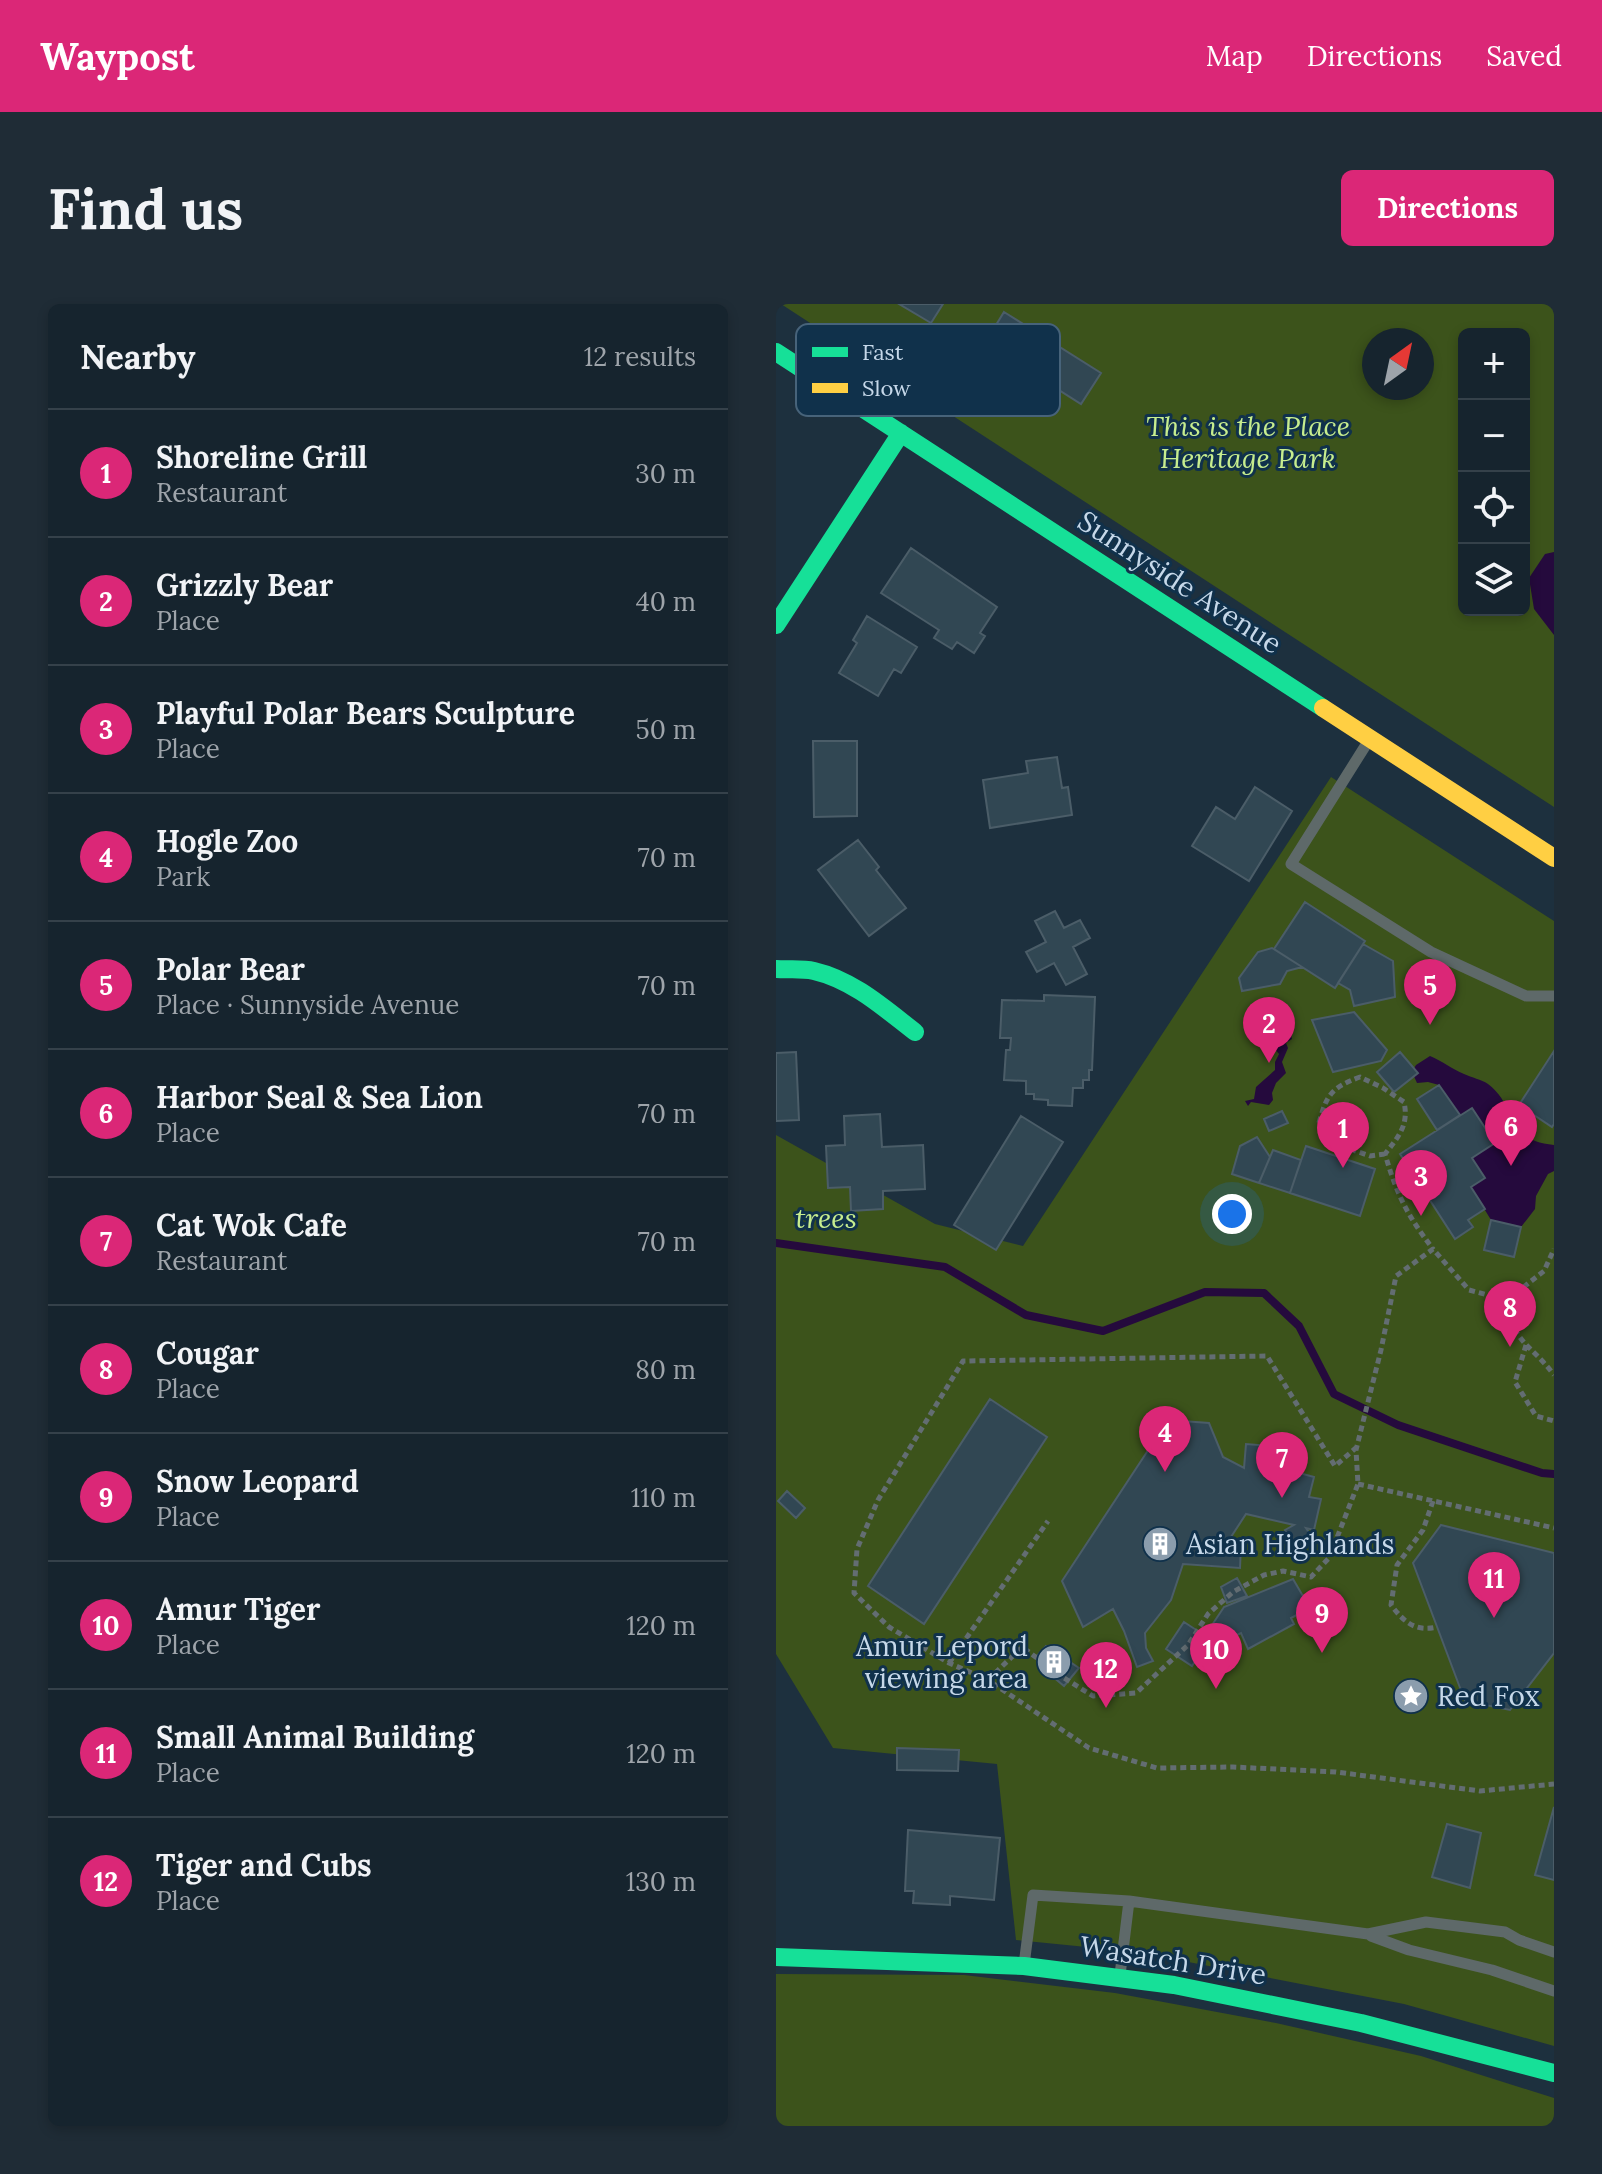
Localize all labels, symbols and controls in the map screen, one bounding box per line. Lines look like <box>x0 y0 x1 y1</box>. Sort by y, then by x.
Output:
text: Waypost <box>40 32 195 80</box>
text: Map <box>1206 38 1263 74</box>
text: Directions <box>1307 38 1442 74</box>
text: Saved <box>1486 38 1562 74</box>
button: Directions <box>1341 170 1554 246</box>
text: Find us <box>48 173 243 244</box>
legend <box>796 324 1060 416</box>
north arrow <box>1362 328 1434 400</box>
map controls <box>1458 328 1530 616</box>
button: + <box>1458 328 1530 400</box>
text: Nearby <box>80 335 196 378</box>
text: Fast <box>862 338 904 366</box>
text: 12 results <box>584 340 696 373</box>
text: Slow <box>862 374 911 402</box>
button: − <box>1458 400 1530 472</box>
park label: This is the Place Heritage Park <box>1146 408 1350 476</box>
text: Shoreline Grill <box>156 438 367 476</box>
text: 1 <box>101 457 111 490</box>
text: 30 m <box>635 457 696 490</box>
button: locate <box>1458 472 1530 544</box>
text: Restaurant <box>156 476 287 509</box>
street label: Sunnyside Avenue <box>1071 503 1289 661</box>
button: layers <box>1458 544 1530 616</box>
text: Grizzly Bear <box>156 566 333 604</box>
text: 2 <box>99 585 113 618</box>
text: 40 m <box>636 585 696 618</box>
text: Place <box>156 604 220 637</box>
text: Playful Polar Bears Sculpture <box>156 694 575 732</box>
text: 3 <box>99 713 113 746</box>
text: 50 m <box>636 713 696 746</box>
text: Place <box>156 732 220 765</box>
text: Hogle Zoo <box>156 822 298 860</box>
text: 4 <box>99 841 113 874</box>
text: 70 m <box>638 841 696 874</box>
text: Park <box>156 860 210 893</box>
text: Polar Bear <box>156 950 305 988</box>
pin: 5 <box>1404 959 1456 1025</box>
text: 5 <box>99 969 113 1002</box>
text: 70 m <box>638 969 696 1002</box>
text: Place · Sunnyside Avenue <box>156 988 459 1021</box>
pin: 2 <box>1243 997 1295 1063</box>
text: Harbor Seal & Sea Lion <box>156 1078 483 1116</box>
text: 6 <box>99 1097 113 1130</box>
text: 70 m <box>638 1097 696 1130</box>
pin: 6 <box>1485 1100 1537 1166</box>
pin: 1 <box>1317 1102 1369 1168</box>
text: Place <box>156 1116 220 1149</box>
pin: 3 <box>1395 1150 1447 1216</box>
your location <box>1212 1194 1252 1234</box>
park label: trees <box>795 1200 857 1236</box>
text: Cat Wok Cafe <box>156 1206 347 1244</box>
text: 7 <box>100 1225 112 1258</box>
text: 70 m <box>638 1225 696 1258</box>
text: Restaurant <box>156 1244 287 1277</box>
pin: 8 <box>1484 1281 1536 1347</box>
text: Cougar <box>156 1334 259 1372</box>
text: 8 <box>99 1353 113 1386</box>
text: 80 m <box>635 1353 696 1386</box>
text: Place <box>156 1372 220 1405</box>
pin: 4 <box>1139 1406 1191 1472</box>
pin: 7 <box>1256 1432 1308 1498</box>
text: Snow Leopard <box>156 1462 359 1500</box>
text: 9 <box>99 1481 113 1514</box>
text: 110 m <box>631 1481 696 1514</box>
text: Place <box>156 1500 220 1533</box>
building icon: Asian Highlands <box>1141 1525 1179 1563</box>
place label: Asian Highlands <box>1185 1526 1394 1562</box>
pin: 11 <box>1468 1552 1520 1618</box>
pin: 9 <box>1296 1587 1348 1653</box>
text: Amur Tiger <box>156 1590 320 1628</box>
text: 10 <box>92 1609 120 1642</box>
text: 120 m <box>626 1609 696 1642</box>
pin: 10 <box>1190 1623 1242 1689</box>
text: Place <box>156 1628 220 1661</box>
place label: Amur Lepord viewing area <box>855 1628 1028 1696</box>
pin: 12 <box>1080 1642 1132 1708</box>
building icon: Amur Lepord viewing area <box>1035 1643 1073 1681</box>
place icon: Red Fox <box>1392 1677 1430 1715</box>
place label: Red Fox <box>1437 1678 1540 1714</box>
text: Small Animal Building <box>156 1718 474 1756</box>
text: 11 <box>95 1737 117 1770</box>
text: 120 m <box>626 1737 696 1770</box>
text: Place <box>156 1756 220 1789</box>
text: Tiger and Cubs <box>156 1846 372 1884</box>
text: 12 <box>94 1865 118 1898</box>
text: 130 m <box>626 1865 696 1898</box>
text: Place <box>156 1884 220 1917</box>
street label: Wasatch Drive <box>1077 1927 1269 1993</box>

